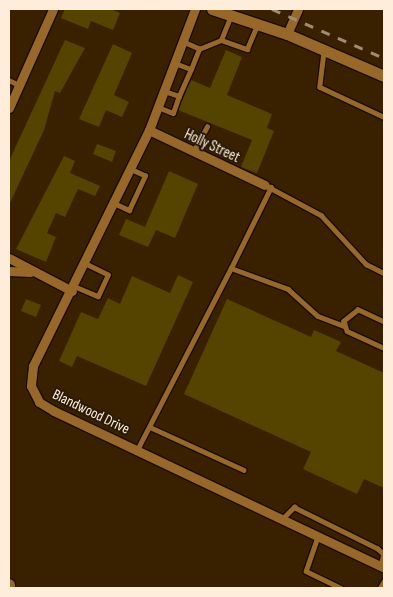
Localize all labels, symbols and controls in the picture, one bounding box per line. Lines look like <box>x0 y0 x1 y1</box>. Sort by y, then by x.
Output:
street label: Holly Street <box>181 125 243 167</box>
street label: Blandwood Drive <box>50 386 132 438</box>

